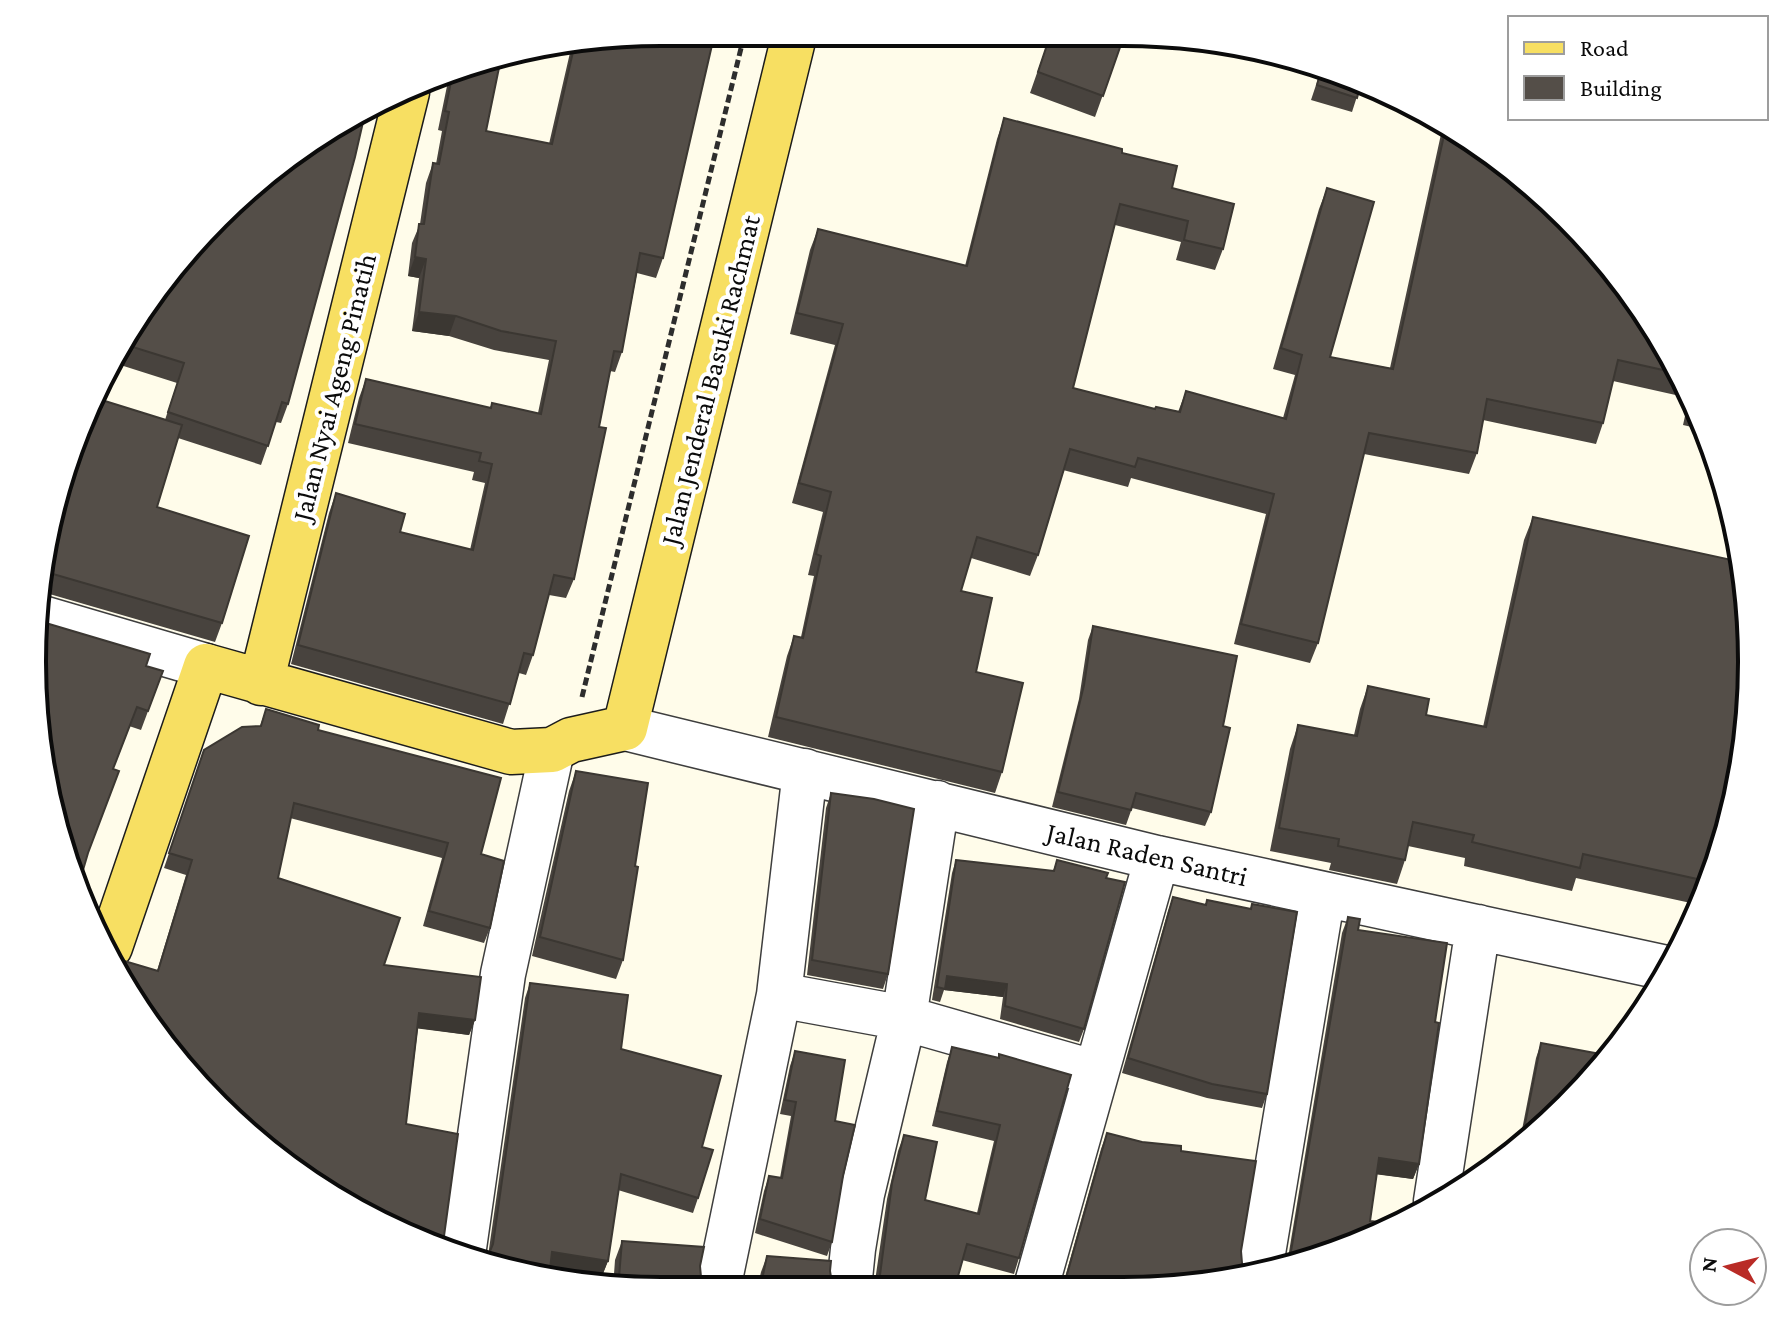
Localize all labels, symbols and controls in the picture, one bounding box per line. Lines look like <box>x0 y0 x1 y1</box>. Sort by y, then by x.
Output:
legend <box>1508 16 1768 120</box>
text: Road <box>1580 34 1629 61</box>
text: Building <box>1580 74 1662 101</box>
street label: Jalan Jenderal Basuki Rachmat <box>653 211 766 551</box>
street label: Jalan Nyai Ageng Pinatih <box>285 250 382 527</box>
street label: Jalan Raden Santri <box>1041 815 1250 892</box>
north arrow <box>1688 1227 1768 1307</box>
text: N <box>1695 1256 1722 1274</box>

